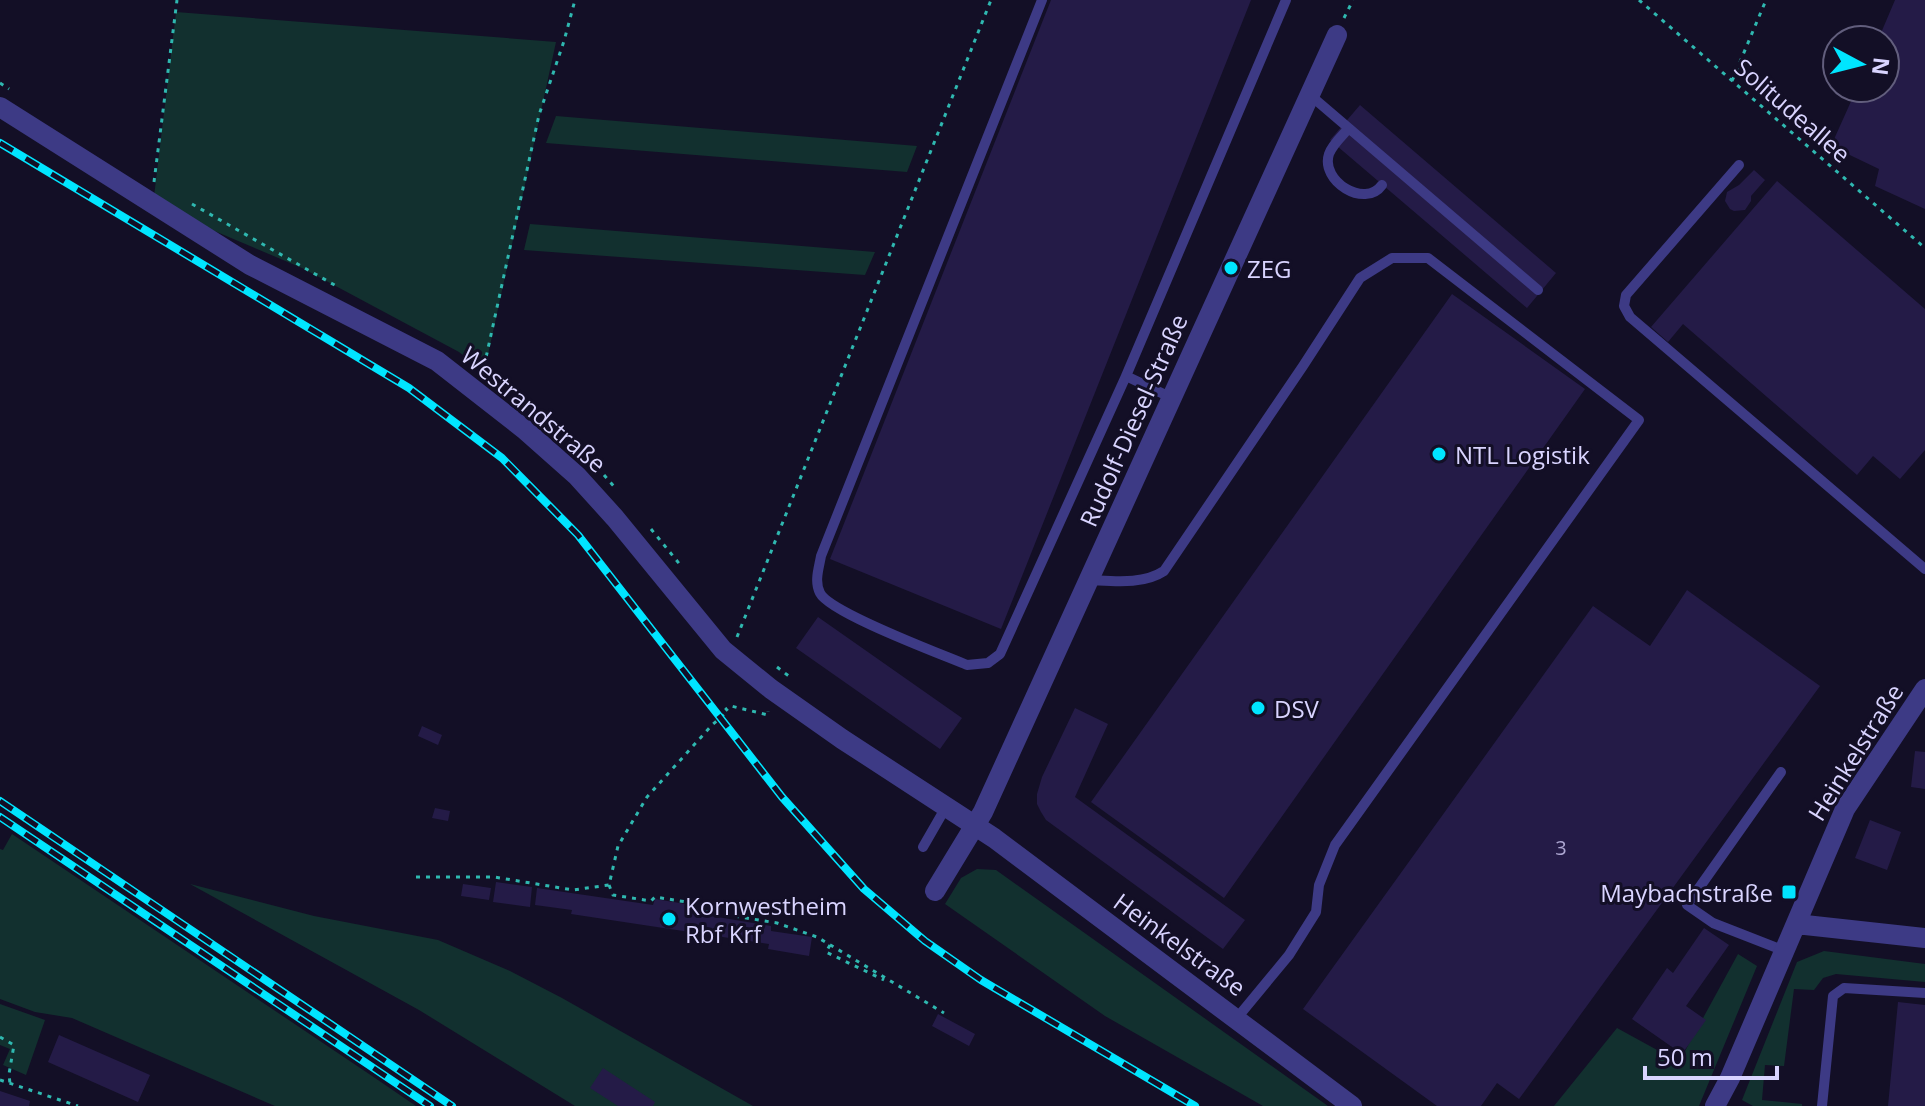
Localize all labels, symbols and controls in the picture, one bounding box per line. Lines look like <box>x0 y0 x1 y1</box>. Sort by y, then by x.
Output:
north arrow <box>1821 24 1901 104</box>
street label: Solitudeallee <box>1728 50 1858 170</box>
text: N <box>1866 56 1898 77</box>
place label: ZEG <box>1247 252 1292 285</box>
marker: ZEG <box>1222 259 1240 277</box>
street label: Rudolf-Diesel-Straße <box>1071 308 1195 532</box>
street label: Westrandstraße <box>455 339 613 479</box>
place label: NTL Logistik <box>1455 438 1590 471</box>
marker: NTL Logistik <box>1430 445 1448 463</box>
street label: Heinkelstraße <box>1800 677 1910 827</box>
place label: DSV <box>1274 692 1320 725</box>
marker: DSV <box>1249 699 1267 717</box>
house number: 3 <box>1555 834 1567 861</box>
place label: Maybachstraße <box>1600 876 1773 909</box>
marker: Maybachstraße <box>1780 883 1798 901</box>
street label: Heinkelstraße <box>1107 885 1253 1003</box>
place label: Kornwestheim Rbf Krf <box>685 889 847 950</box>
marker: Kornwestheim Rbf Krf <box>660 910 678 928</box>
scale bar <box>1645 1030 1777 1080</box>
text: 50 m <box>1657 1040 1713 1073</box>

